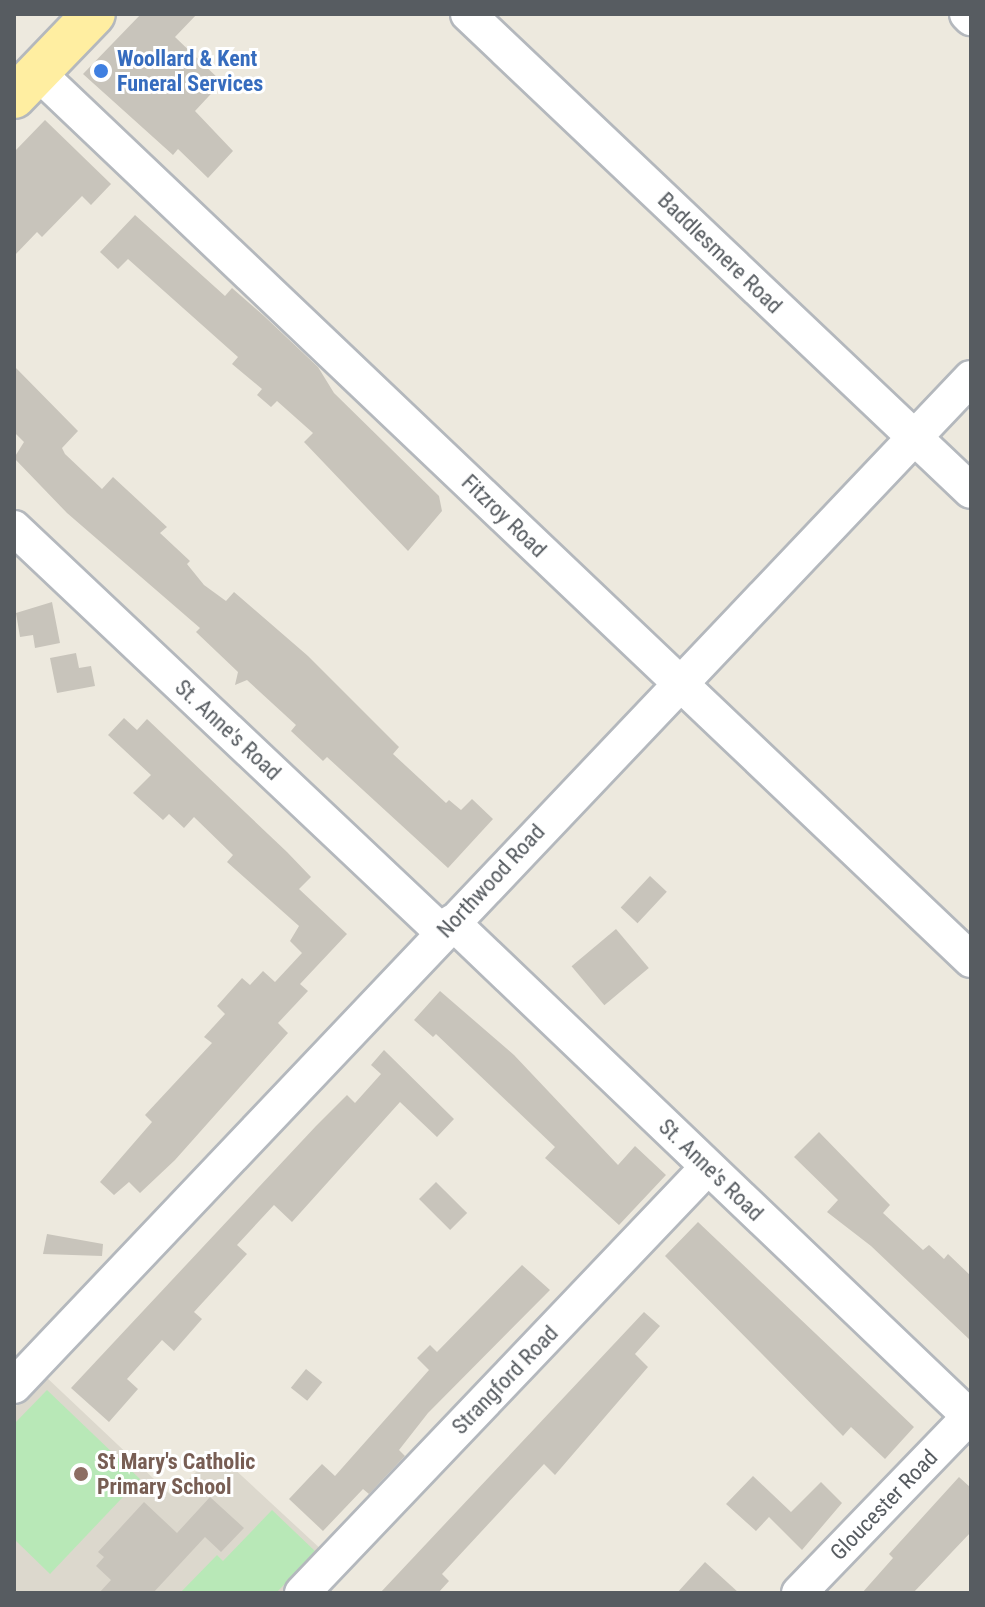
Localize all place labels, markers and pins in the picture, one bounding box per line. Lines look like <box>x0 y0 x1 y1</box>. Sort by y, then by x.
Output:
place label: Woollard & Kent Funeral Services <box>117 45 263 96</box>
marker: Woollard & Kent Funeral Services <box>92 62 110 80</box>
place label: St Mary's Catholic Primary School <box>97 1448 255 1500</box>
marker: St Mary's Catholic Primary School <box>72 1465 90 1483</box>

